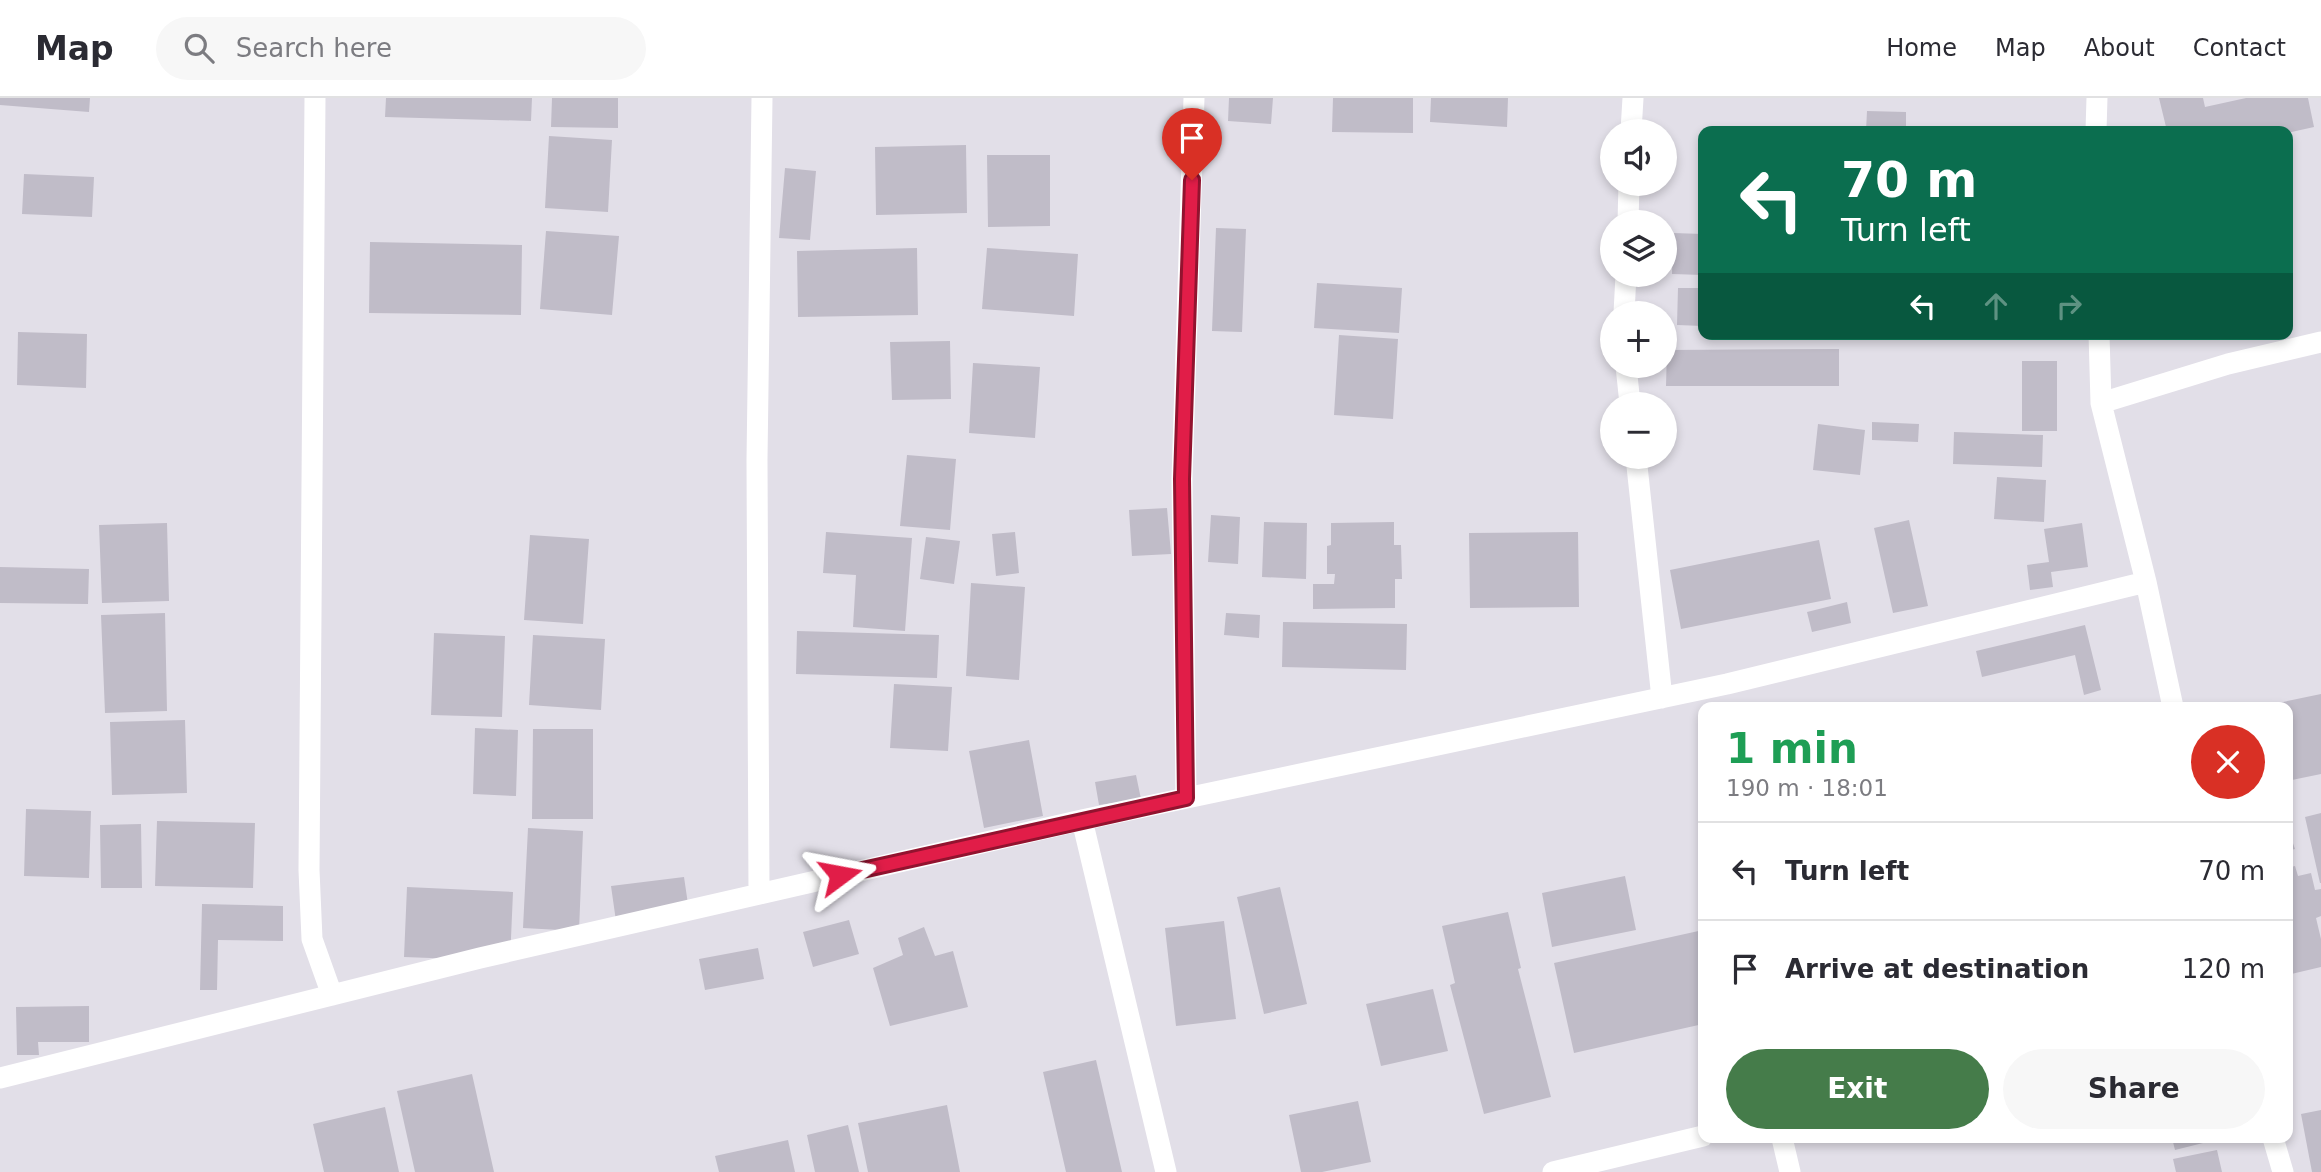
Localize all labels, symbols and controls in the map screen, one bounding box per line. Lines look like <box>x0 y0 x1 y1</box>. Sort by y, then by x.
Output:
search box <box>156 17 646 80</box>
text: Map <box>35 29 114 68</box>
icon: search <box>180 29 218 67</box>
text: Search here <box>236 33 392 63</box>
text: Home <box>1886 34 1957 62</box>
text: Map <box>1995 34 2046 62</box>
text: About <box>2084 34 2155 62</box>
text: Contact <box>2193 34 2286 62</box>
pin <box>1162 108 1222 180</box>
icon: arrive <box>1173 119 1211 157</box>
map controls <box>1600 119 1677 469</box>
button: sound <box>1600 119 1677 196</box>
text: 70 m <box>1841 152 1977 209</box>
icon: left <box>1726 154 1817 245</box>
button: layers <box>1600 210 1677 287</box>
text: Turn left <box>1841 211 1971 249</box>
icon: left <box>1904 287 1942 325</box>
icon: ahead <box>1977 287 2015 325</box>
icon: right <box>2050 287 2088 325</box>
button: + <box>1600 301 1677 378</box>
button: − <box>1600 392 1677 469</box>
text: 1 min <box>1726 724 1858 773</box>
button: close <box>2191 725 2265 799</box>
text: 190 m · 18:01 <box>1726 775 1888 801</box>
position arrow <box>803 838 877 912</box>
icon: left <box>1726 852 1764 890</box>
text: Turn left <box>1785 856 1909 886</box>
text: 70 m <box>2198 856 2265 886</box>
icon: arrive <box>1726 950 1764 988</box>
text: Arrive at destination <box>1785 954 2089 984</box>
text: 120 m <box>2182 954 2265 984</box>
button: Exit <box>1726 1049 1989 1129</box>
button: Share <box>2003 1049 2265 1129</box>

